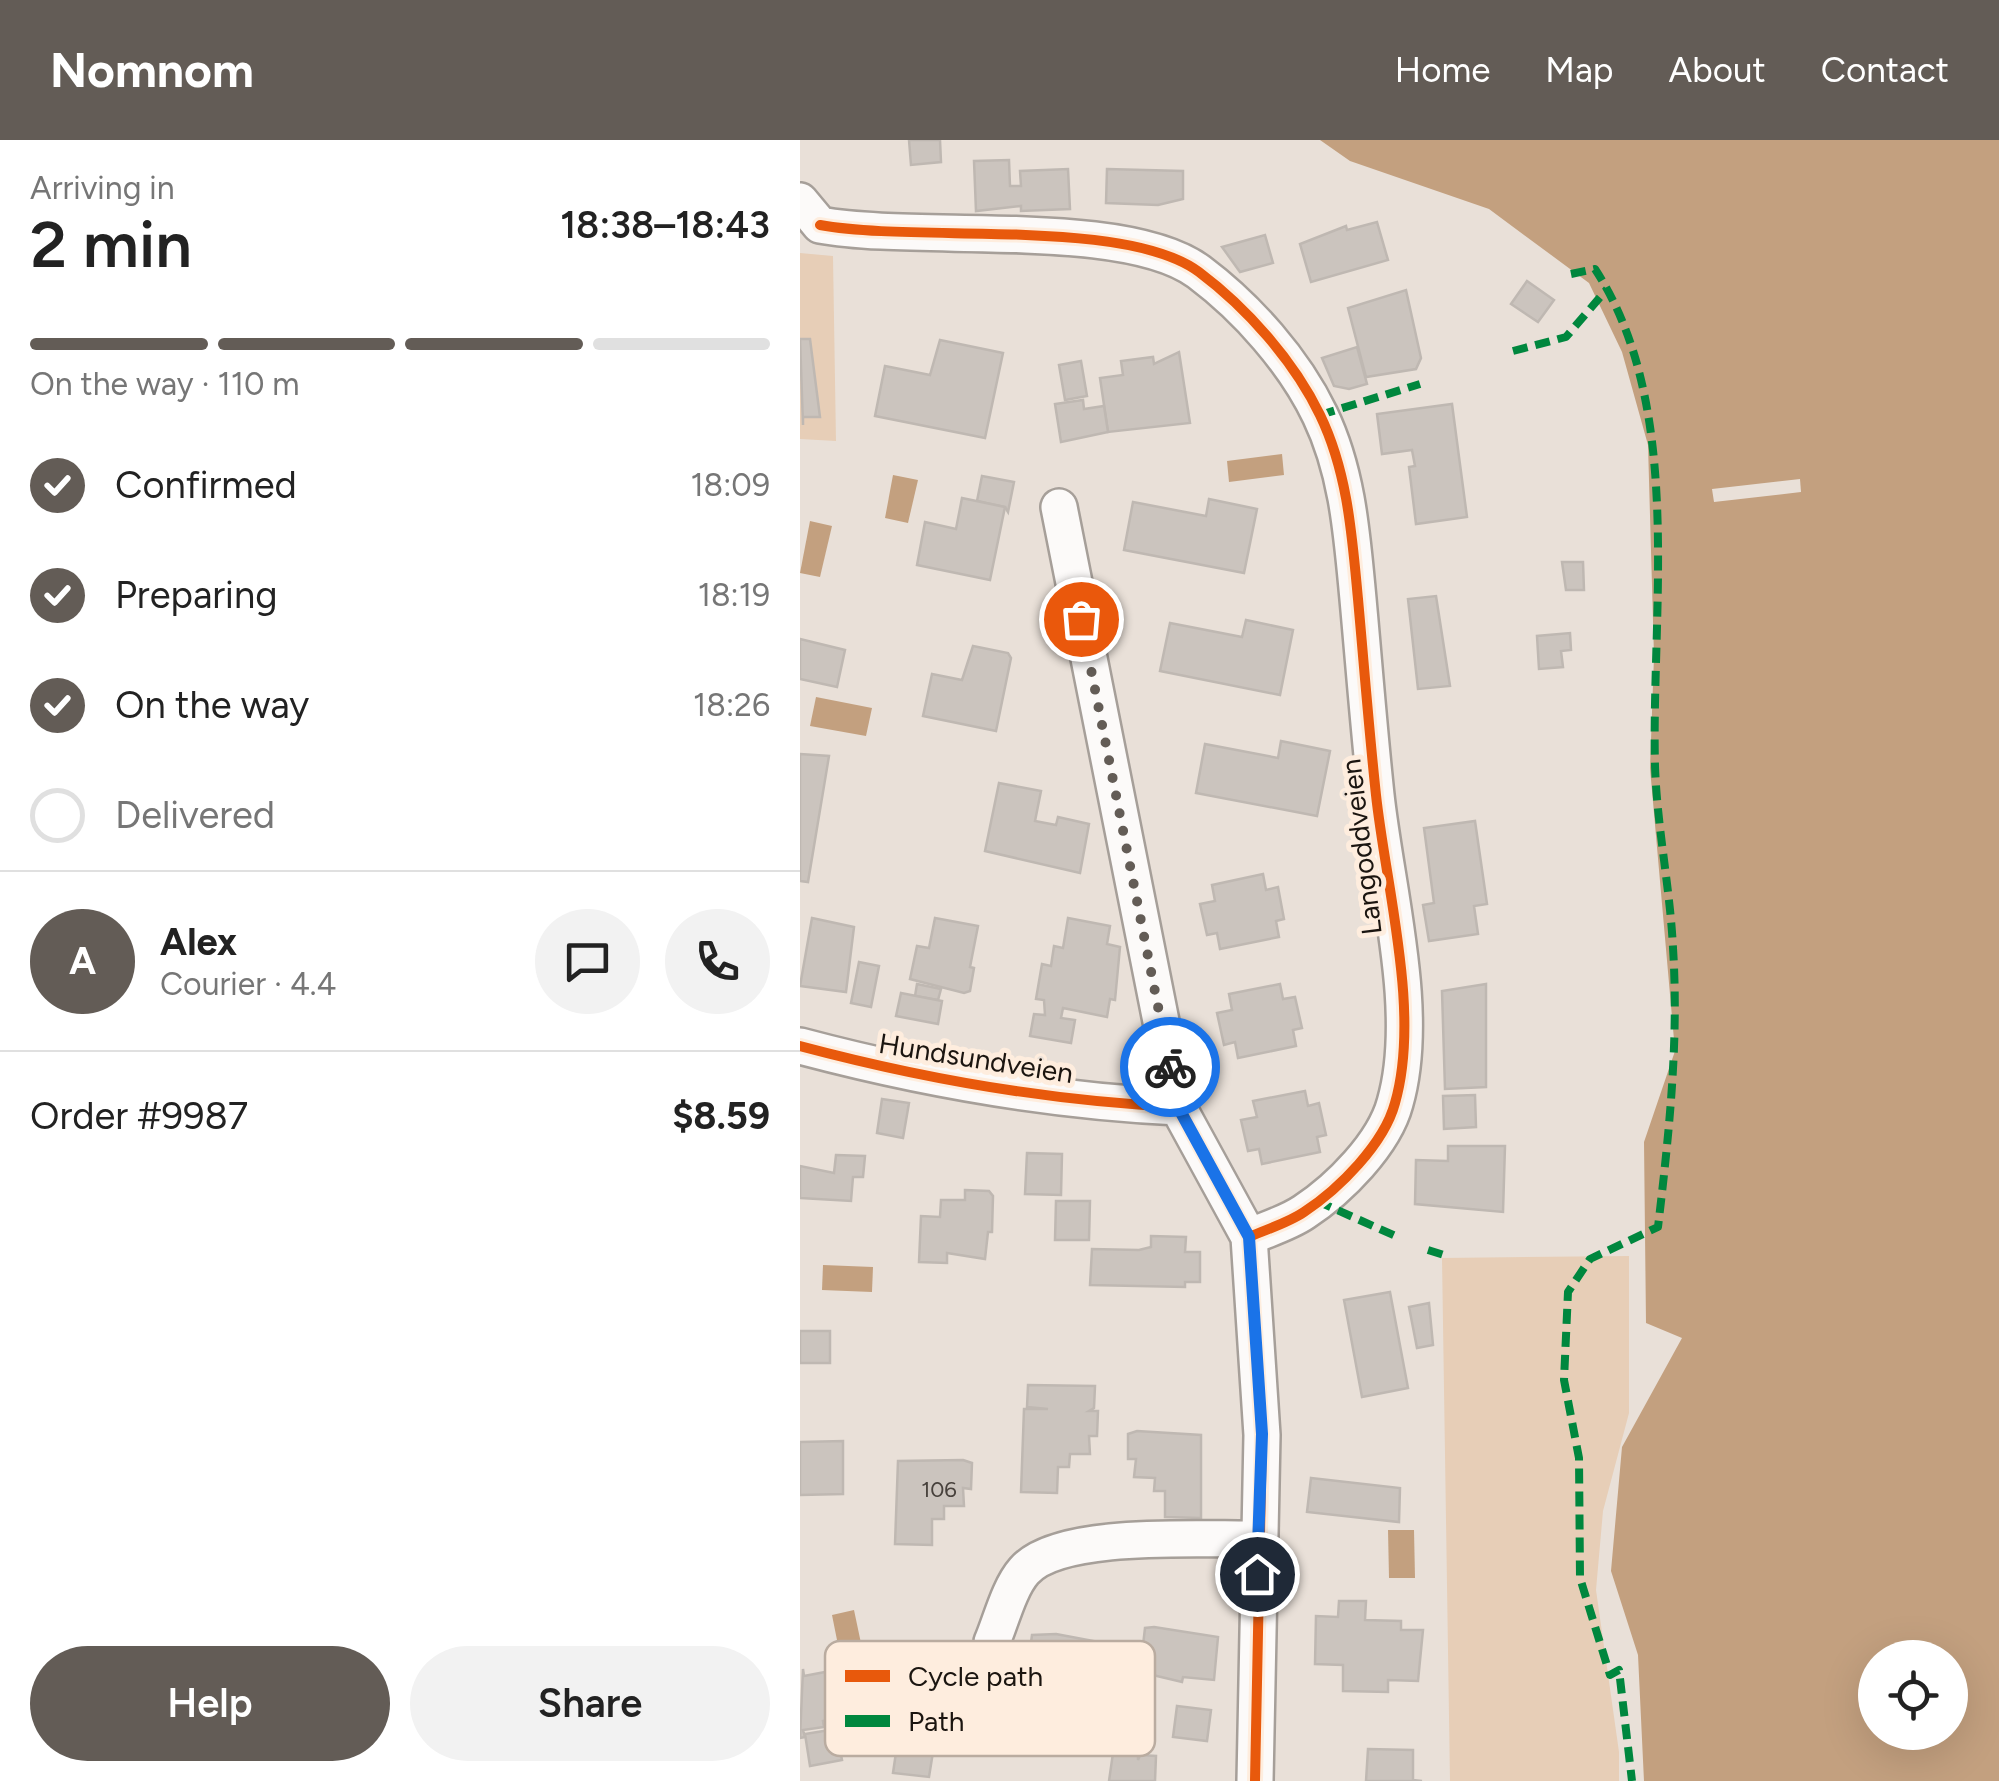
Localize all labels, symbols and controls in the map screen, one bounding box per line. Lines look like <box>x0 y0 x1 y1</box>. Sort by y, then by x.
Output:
text: Nomnom <box>50 41 254 99</box>
text: Home <box>1395 49 1490 91</box>
text: Map <box>1545 49 1614 91</box>
text: About <box>1669 49 1766 91</box>
text: Contact <box>1821 49 1949 91</box>
text: Arriving in <box>30 169 175 207</box>
text: 18:38–18:43 <box>560 202 770 248</box>
text: 2 min <box>30 205 192 283</box>
text: On the way · 110 m <box>30 365 300 403</box>
icon: check <box>30 458 85 513</box>
text: Confirmed <box>115 462 297 508</box>
text: 18:09 <box>690 466 770 504</box>
icon: check <box>30 568 85 623</box>
text: Preparing <box>115 572 277 618</box>
text: 18:19 <box>698 576 770 614</box>
pin <box>1039 577 1124 662</box>
icon: bag <box>1054 592 1109 647</box>
icon: check <box>30 678 85 733</box>
text: On the way <box>115 682 309 728</box>
text: 18:26 <box>693 686 770 724</box>
street label: Langoddveien <box>1333 757 1389 937</box>
text: Delivered <box>115 792 275 838</box>
button: chat <box>535 909 640 1014</box>
button: phone <box>665 909 770 1014</box>
text: Alex <box>160 919 237 965</box>
text: A <box>69 938 96 984</box>
text: Courier · 4.4 <box>160 965 336 1003</box>
courier <box>1120 1017 1220 1117</box>
street label: Hundsundveien <box>876 1026 1076 1090</box>
icon: bike <box>1143 1040 1198 1095</box>
text: Order #9987 <box>30 1093 248 1139</box>
text: $8.59 <box>672 1093 770 1139</box>
house number: 106 <box>921 1476 957 1503</box>
pin <box>1215 1532 1300 1617</box>
icon: home <box>1230 1547 1285 1602</box>
map controls <box>1858 1640 1968 1750</box>
button: locate <box>1858 1640 1968 1750</box>
legend <box>825 1641 1155 1756</box>
button: Help <box>30 1646 390 1761</box>
button: Share <box>410 1646 770 1761</box>
text: Cycle path <box>908 1659 1043 1693</box>
text: Path <box>908 1704 964 1738</box>

